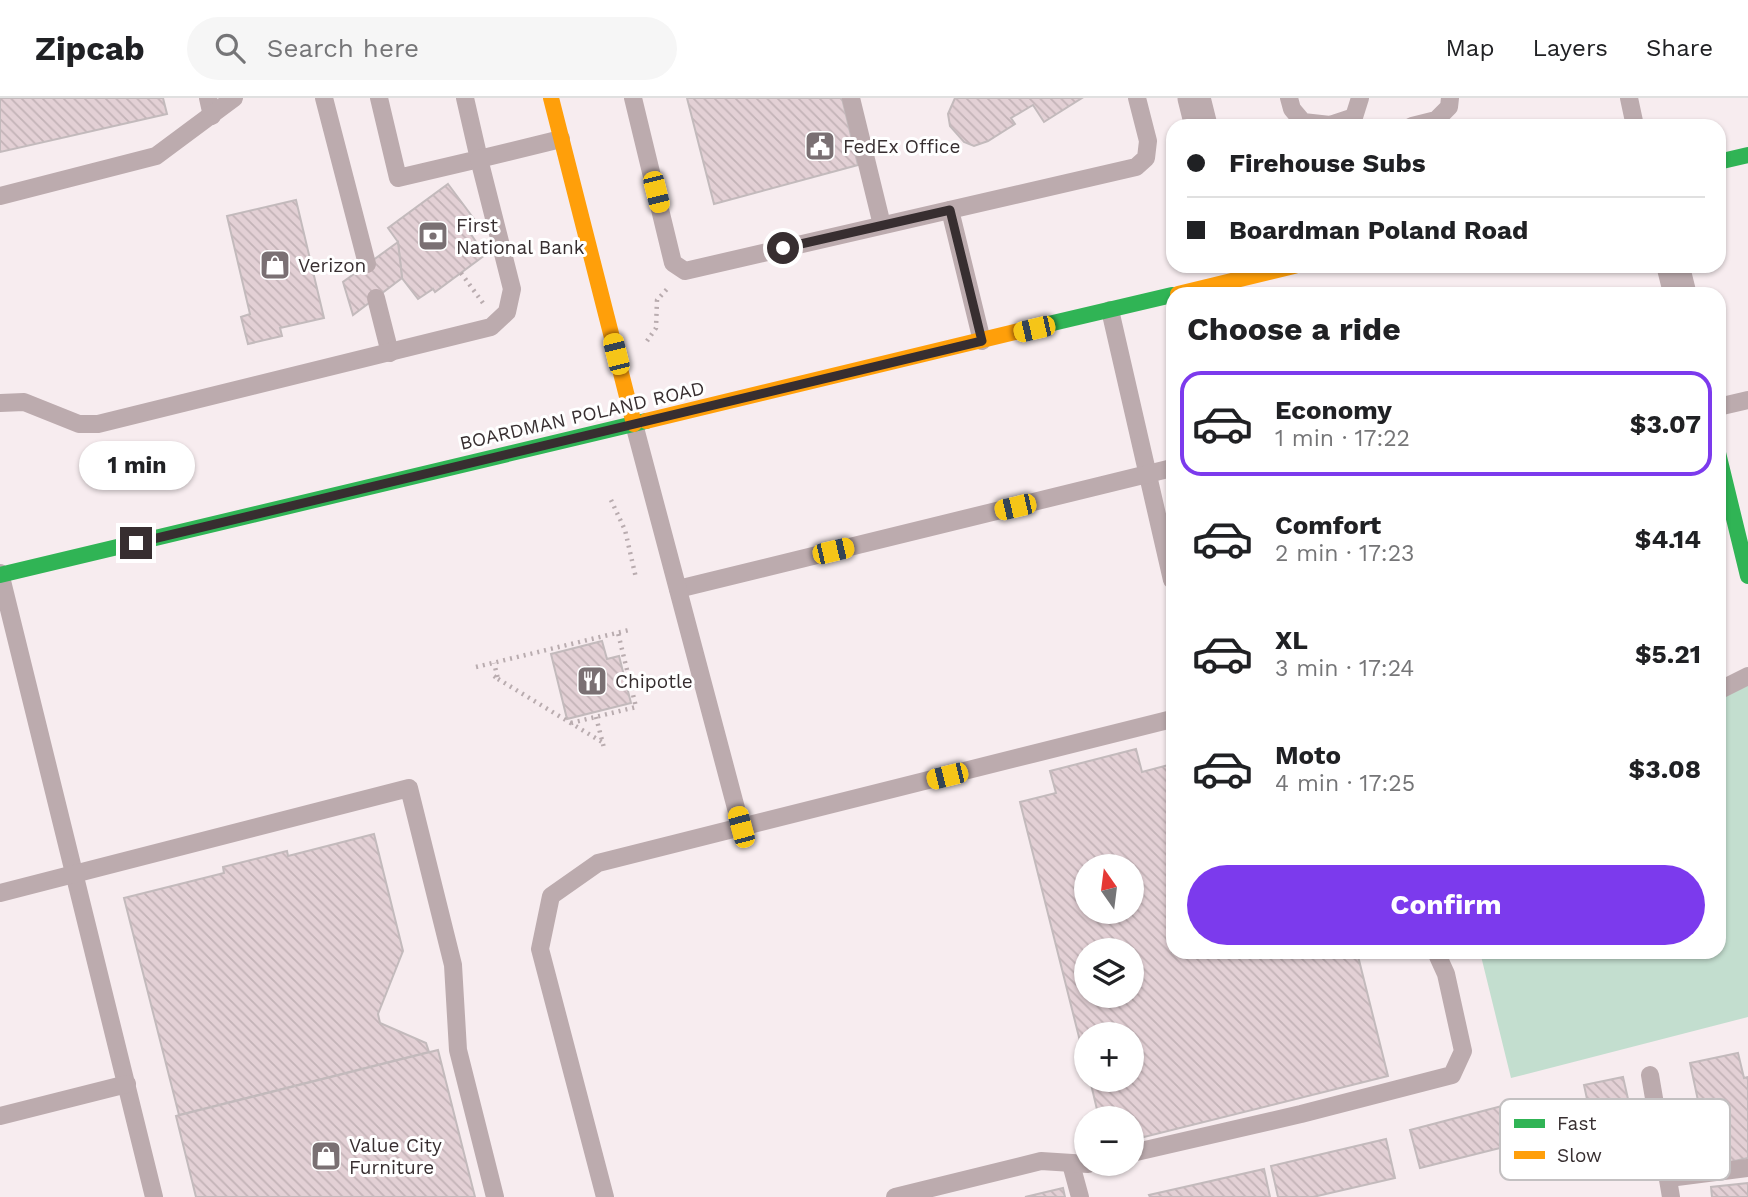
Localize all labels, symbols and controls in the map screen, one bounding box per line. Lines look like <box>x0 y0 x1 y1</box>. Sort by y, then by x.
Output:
search box <box>187 17 677 80</box>
text: Zipcab <box>35 29 145 68</box>
icon: search <box>211 29 249 67</box>
text: Search here <box>267 33 419 63</box>
text: Map <box>1446 34 1494 62</box>
text: Layers <box>1532 34 1608 62</box>
text: Share <box>1646 34 1713 62</box>
public building icon: FedEx Office <box>803 129 837 163</box>
place label: FedEx Office <box>843 135 960 158</box>
text: Firehouse Subs <box>1229 148 1426 178</box>
car <box>641 169 672 215</box>
place label: First National Bank <box>456 214 585 259</box>
text: Boardman Poland Road <box>1229 215 1528 245</box>
bank icon: First National Bank <box>416 219 450 253</box>
route start <box>767 232 799 264</box>
shop icon: Verizon <box>258 248 292 282</box>
place label: Verizon <box>298 254 366 277</box>
text: Choose a ride <box>1187 310 1401 348</box>
car <box>1012 314 1057 344</box>
car <box>601 331 632 377</box>
street label: BOARDMAN POLAND ROAD <box>457 376 707 455</box>
icon: car <box>1191 392 1254 455</box>
text: Economy <box>1275 395 1392 425</box>
text: $3.07 <box>1630 409 1701 439</box>
text: 1 min · 17:22 <box>1275 425 1410 452</box>
callout: 1 min <box>78 442 194 490</box>
text: 1 min <box>107 452 167 479</box>
car <box>993 492 1038 522</box>
icon: car <box>1191 507 1254 570</box>
text: Comfort <box>1275 510 1381 540</box>
text: $4.14 <box>1635 524 1701 554</box>
route end <box>120 527 152 559</box>
car <box>811 536 856 566</box>
text: 2 min · 17:23 <box>1275 540 1414 567</box>
icon: car <box>1191 622 1254 685</box>
text: XL <box>1275 625 1308 655</box>
text: $5.21 <box>1635 639 1701 669</box>
text: 3 min · 17:24 <box>1275 655 1414 682</box>
restaurant icon: Chipotle <box>575 664 609 698</box>
place label: Chipotle <box>615 670 693 693</box>
icon: car <box>1191 737 1254 800</box>
text: Moto <box>1275 740 1341 770</box>
text: $3.08 <box>1629 754 1701 784</box>
car <box>925 761 970 791</box>
text: 4 min · 17:25 <box>1275 770 1415 797</box>
car <box>726 804 757 850</box>
north arrow <box>1074 854 1144 924</box>
map controls <box>1074 854 1144 1176</box>
button: Confirm <box>1187 865 1705 945</box>
button: layers <box>1074 938 1144 1008</box>
button: + <box>1074 1022 1144 1092</box>
legend <box>1500 1099 1730 1180</box>
button: − <box>1074 1106 1144 1176</box>
text: Fast <box>1557 1112 1596 1135</box>
place label: Value City Furniture <box>349 1134 442 1179</box>
shop icon: Value City Furniture <box>309 1139 343 1173</box>
text: Slow <box>1557 1144 1602 1167</box>

